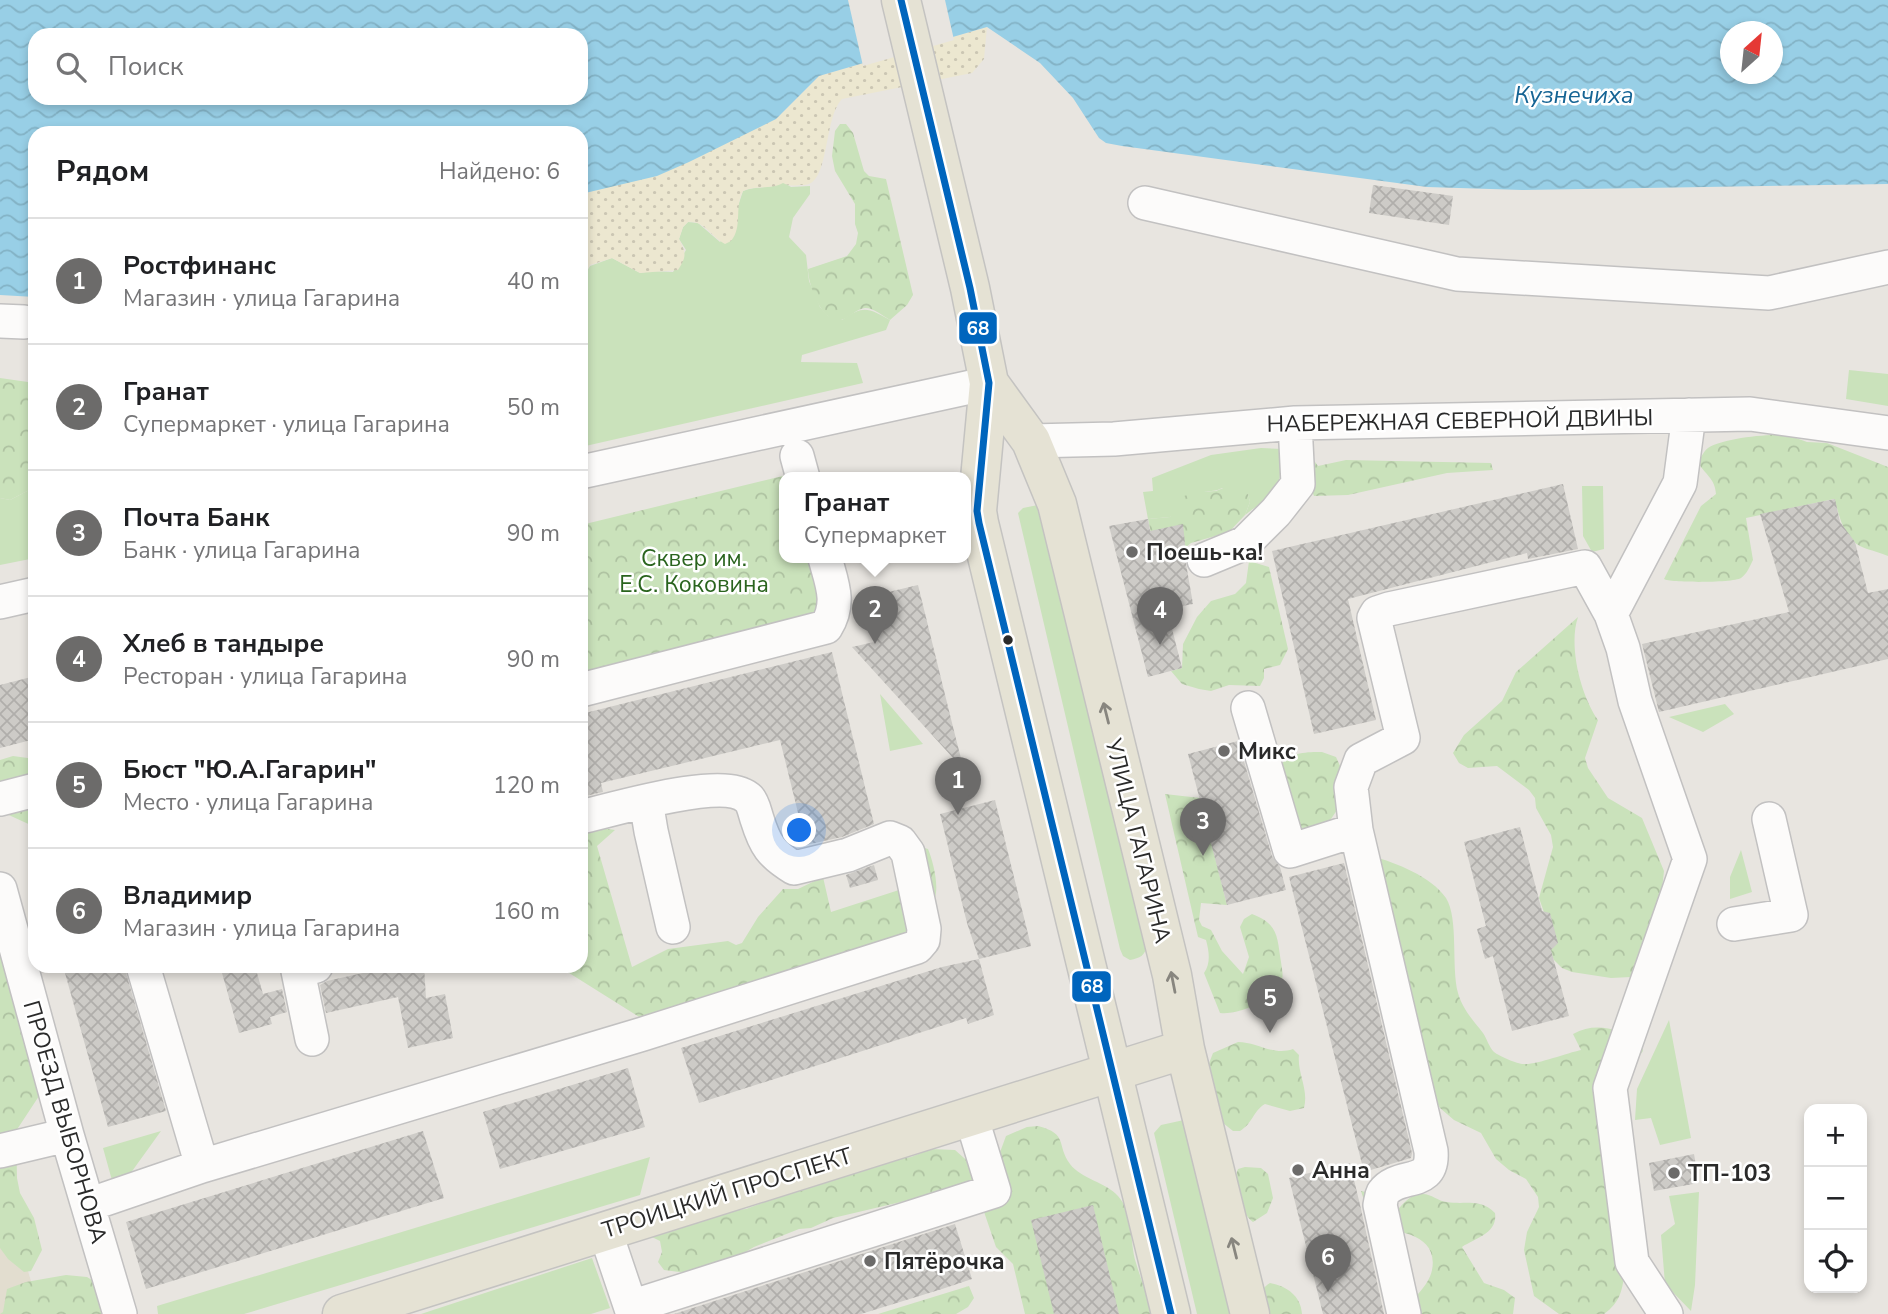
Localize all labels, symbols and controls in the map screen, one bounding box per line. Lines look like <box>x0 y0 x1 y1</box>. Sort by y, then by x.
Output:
north arrow <box>1720 21 1783 84</box>
search box <box>28 28 588 105</box>
icon: search <box>52 48 90 86</box>
text: Поиск <box>108 49 184 84</box>
water label: Кузнечиха <box>1514 79 1634 111</box>
text: Рядом <box>56 151 149 192</box>
text: Найдено: 6 <box>439 156 560 187</box>
text: Ростфинанс <box>123 248 276 283</box>
text: 1 <box>72 266 86 297</box>
text: 40 m <box>507 266 560 297</box>
text: Магазин · улица Гагарина <box>123 283 400 314</box>
line badge: 68 <box>958 311 998 345</box>
text: 68 <box>967 316 989 342</box>
text: Гранат <box>123 374 209 409</box>
text: 2 <box>72 392 86 423</box>
text: 50 m <box>507 392 560 423</box>
street label: НАБЕРЕЖНАЯ СЕВЕРНОЙ ДВИНЫ <box>1266 402 1654 440</box>
text: Супермаркет · улица Гагарина <box>123 409 450 440</box>
popup <box>779 472 971 563</box>
text: Гранат <box>804 485 889 520</box>
text: Почта Банк <box>123 500 270 535</box>
text: 3 <box>72 518 86 549</box>
text: 90 m <box>507 518 560 549</box>
text: Супермаркет <box>804 520 946 551</box>
text: Банк · улица Гагарина <box>123 535 360 566</box>
place label: Поешь-ка! <box>1146 537 1263 568</box>
park label: Сквер им. Е.С. Коковина <box>619 543 769 600</box>
marker: Поешь-ка! <box>1124 544 1140 560</box>
pin: 2 <box>852 586 898 644</box>
pin: 4 <box>1137 587 1183 645</box>
text: Хлеб в тандыре <box>123 626 324 661</box>
unlabelled marker <box>1001 633 1015 647</box>
text: 4 <box>72 644 86 675</box>
text: 90 m <box>507 644 560 675</box>
text: Ресторан · улица Гагарина <box>123 661 407 692</box>
one-way arrow <box>1099 702 1112 725</box>
street label: УЛИЦА ГАГАРИНА <box>1097 734 1178 947</box>
place label: Микс <box>1238 736 1296 767</box>
marker: Микс <box>1216 743 1232 759</box>
text: Бюст "Ю.А.Гагарин" <box>123 752 376 787</box>
pin: 1 <box>935 757 981 815</box>
text: 5 <box>72 770 86 801</box>
text: 120 m <box>493 770 560 801</box>
text: Место · улица Гагарина <box>123 787 373 818</box>
pin: 3 <box>1180 798 1226 856</box>
your location <box>782 813 816 847</box>
text: Владимир <box>123 878 252 913</box>
text: 6 <box>72 896 86 927</box>
text: 160 m <box>493 896 560 927</box>
text: Магазин · улица Гагарина <box>123 913 400 944</box>
line badge: 68 <box>1071 970 1112 1003</box>
one-way arrow <box>1165 971 1179 993</box>
text: 68 <box>1081 974 1103 1000</box>
pin: 5 <box>1247 975 1293 1033</box>
street label: ПРОЕЗД ВЫБОРНОВА <box>15 997 115 1247</box>
map controls <box>1804 1104 1867 1293</box>
button: + <box>1804 1104 1867 1167</box>
street label: ТРОИЦКИЙ ПРОСПЕКТ <box>598 1140 856 1246</box>
place label: Анна <box>1312 1155 1370 1186</box>
place label: ТП-103 <box>1688 1158 1771 1189</box>
marker: Анна <box>1290 1162 1306 1178</box>
marker: ТП-103 <box>1666 1165 1682 1181</box>
button: − <box>1804 1167 1867 1230</box>
button: locate <box>1804 1230 1867 1293</box>
pin: 6 <box>1305 1234 1351 1292</box>
one-way arrow <box>1227 1237 1240 1260</box>
place label: Пятёрочка <box>884 1246 1005 1277</box>
marker: Пятёрочка <box>862 1253 878 1269</box>

